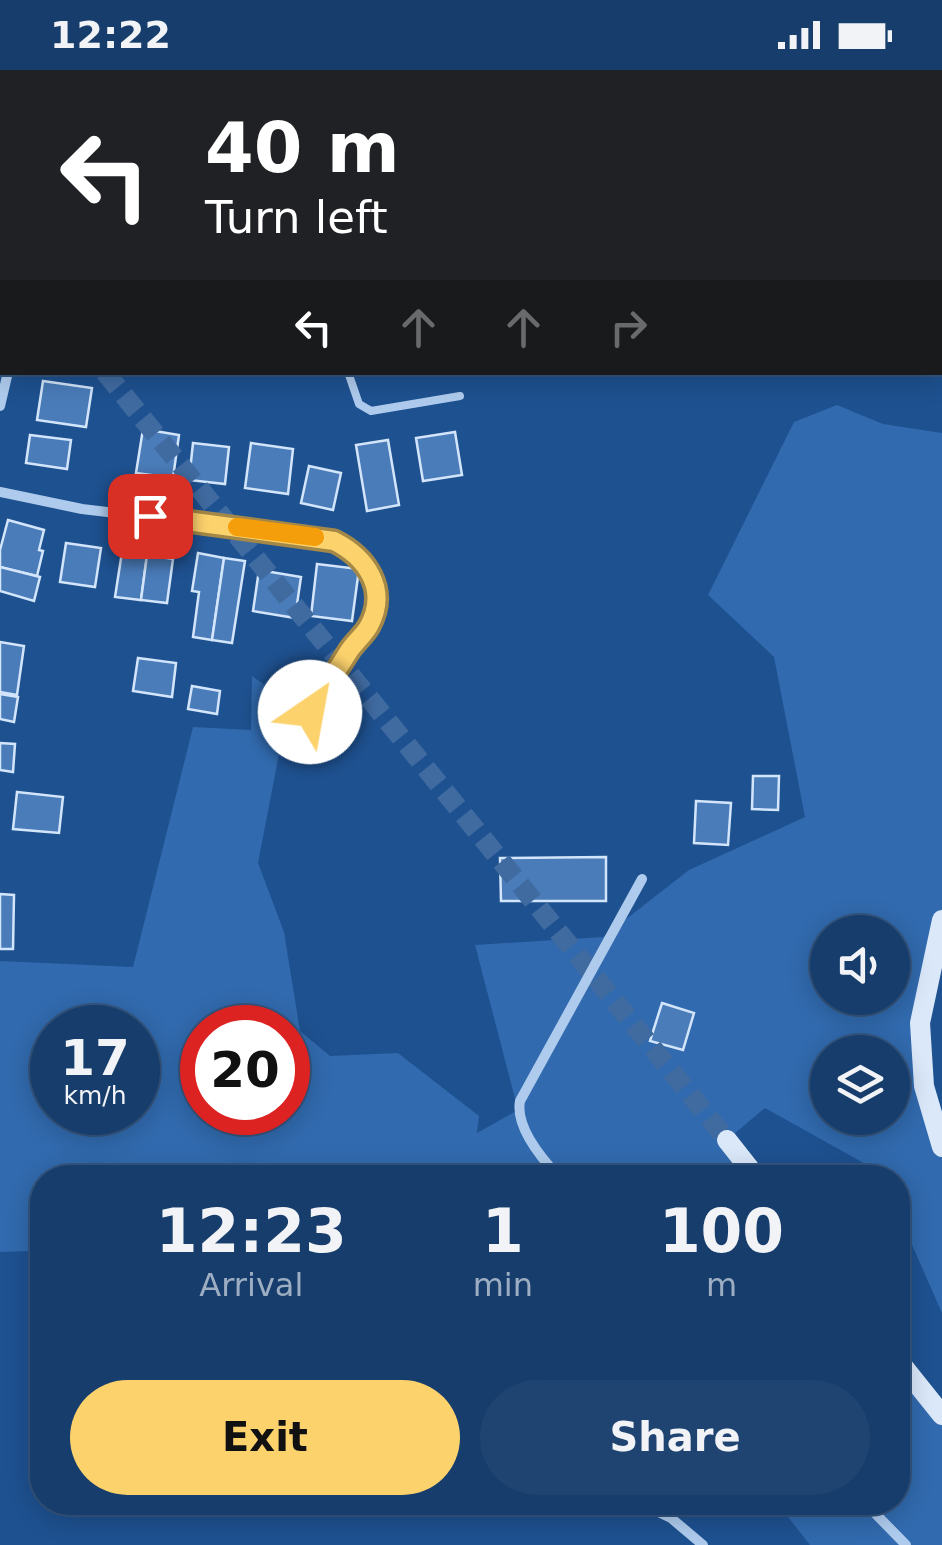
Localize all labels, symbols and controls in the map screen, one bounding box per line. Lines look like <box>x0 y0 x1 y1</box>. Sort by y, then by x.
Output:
text: 12:22 <box>50 13 171 57</box>
text: 40 m <box>205 107 400 189</box>
icon: left <box>40 110 170 240</box>
text: Turn left <box>205 191 388 244</box>
icon: left <box>286 300 341 355</box>
icon: ahead <box>391 300 446 355</box>
icon: ahead <box>496 300 551 355</box>
icon: right <box>601 300 656 355</box>
pin <box>108 474 193 559</box>
icon: arrive <box>123 489 178 544</box>
position arrow <box>258 660 362 764</box>
map controls <box>810 915 910 1135</box>
button: sound <box>810 915 910 1015</box>
speed limit sign: 20 <box>180 1005 310 1135</box>
text: 17 <box>60 1029 130 1087</box>
button: layers <box>810 1035 910 1135</box>
text: km/h <box>63 1081 127 1110</box>
text: 12:23 <box>156 1196 347 1266</box>
text: 1 <box>482 1196 524 1266</box>
text: 100 <box>659 1196 784 1266</box>
text: Arrival <box>199 1266 303 1304</box>
text: min <box>473 1266 533 1304</box>
text: m <box>706 1266 737 1304</box>
button: Exit <box>70 1380 460 1495</box>
button: Share <box>480 1380 870 1495</box>

